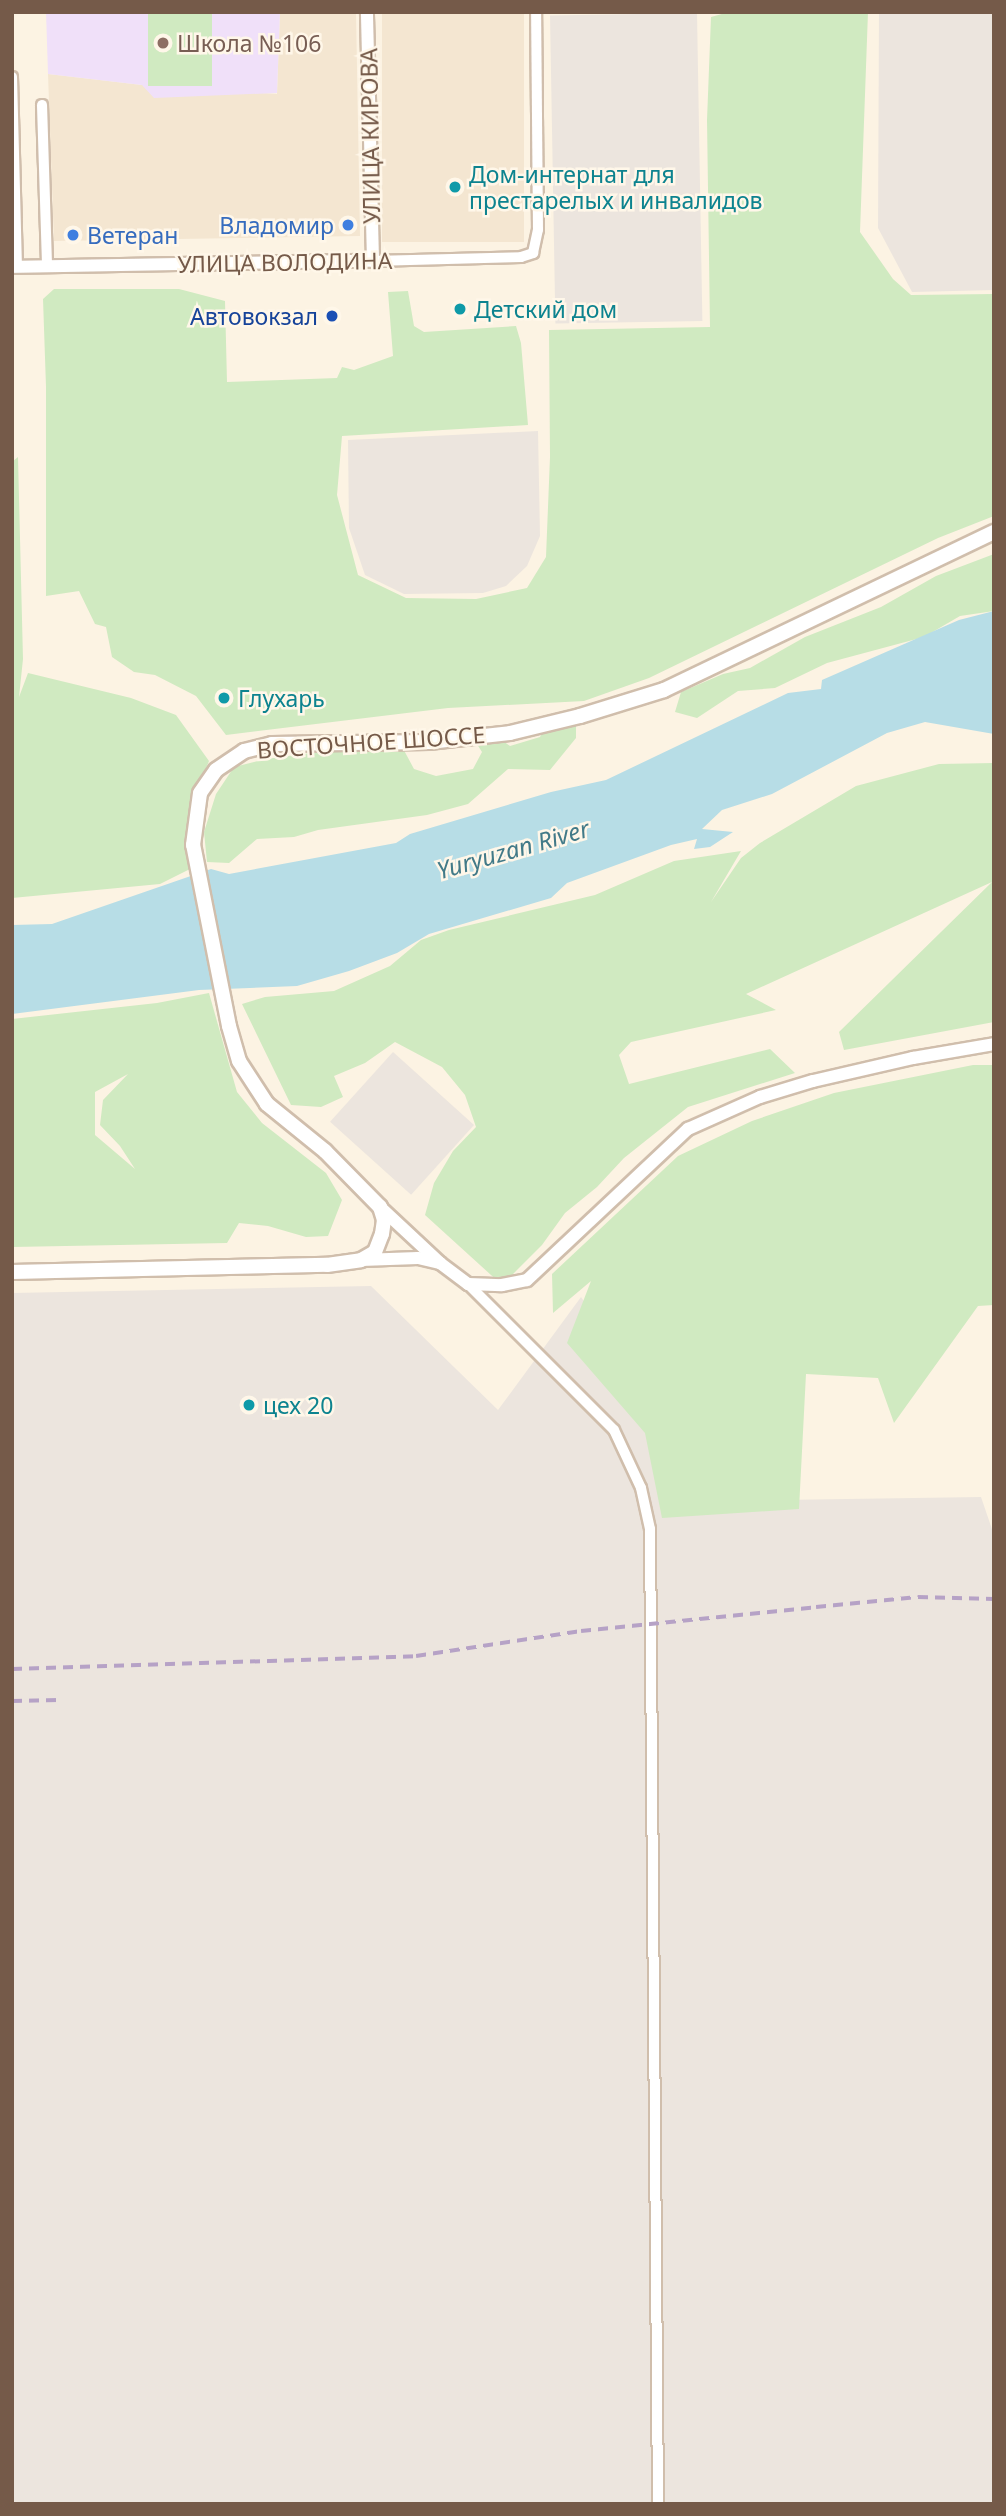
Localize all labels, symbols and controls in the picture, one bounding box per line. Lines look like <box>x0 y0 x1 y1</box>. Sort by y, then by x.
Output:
place label: Школа №106 <box>177 29 321 57</box>
marker: Школа №106 <box>155 35 171 51</box>
street label: УЛИЦА КИРОВА <box>355 48 385 224</box>
place label: Дом-интернат для престарелых и инвалидов <box>469 160 763 214</box>
marker: Дом-интернат для престарелых и инвалидов <box>447 179 463 195</box>
place label: Владомир <box>219 211 334 239</box>
marker: Владомир <box>340 217 356 233</box>
place label: Ветеран <box>87 221 178 249</box>
marker: Ветеран <box>65 227 81 243</box>
street label: УЛИЦА ВОЛОДИНА <box>177 246 393 278</box>
place label: Детский дом <box>474 295 617 323</box>
marker: Детский дом <box>452 301 468 317</box>
place label: Автовокзал <box>190 302 318 330</box>
marker: Автовокзал <box>324 308 340 324</box>
place label: Глухарь <box>238 684 325 712</box>
marker: Глухарь <box>216 690 232 706</box>
street label: ВОСТОЧНОЕ ШОССЕ <box>256 720 486 764</box>
water label: Yuryuzan River <box>433 813 593 885</box>
place label: цех 20 <box>263 1391 333 1419</box>
marker: цех 20 <box>241 1397 257 1413</box>

